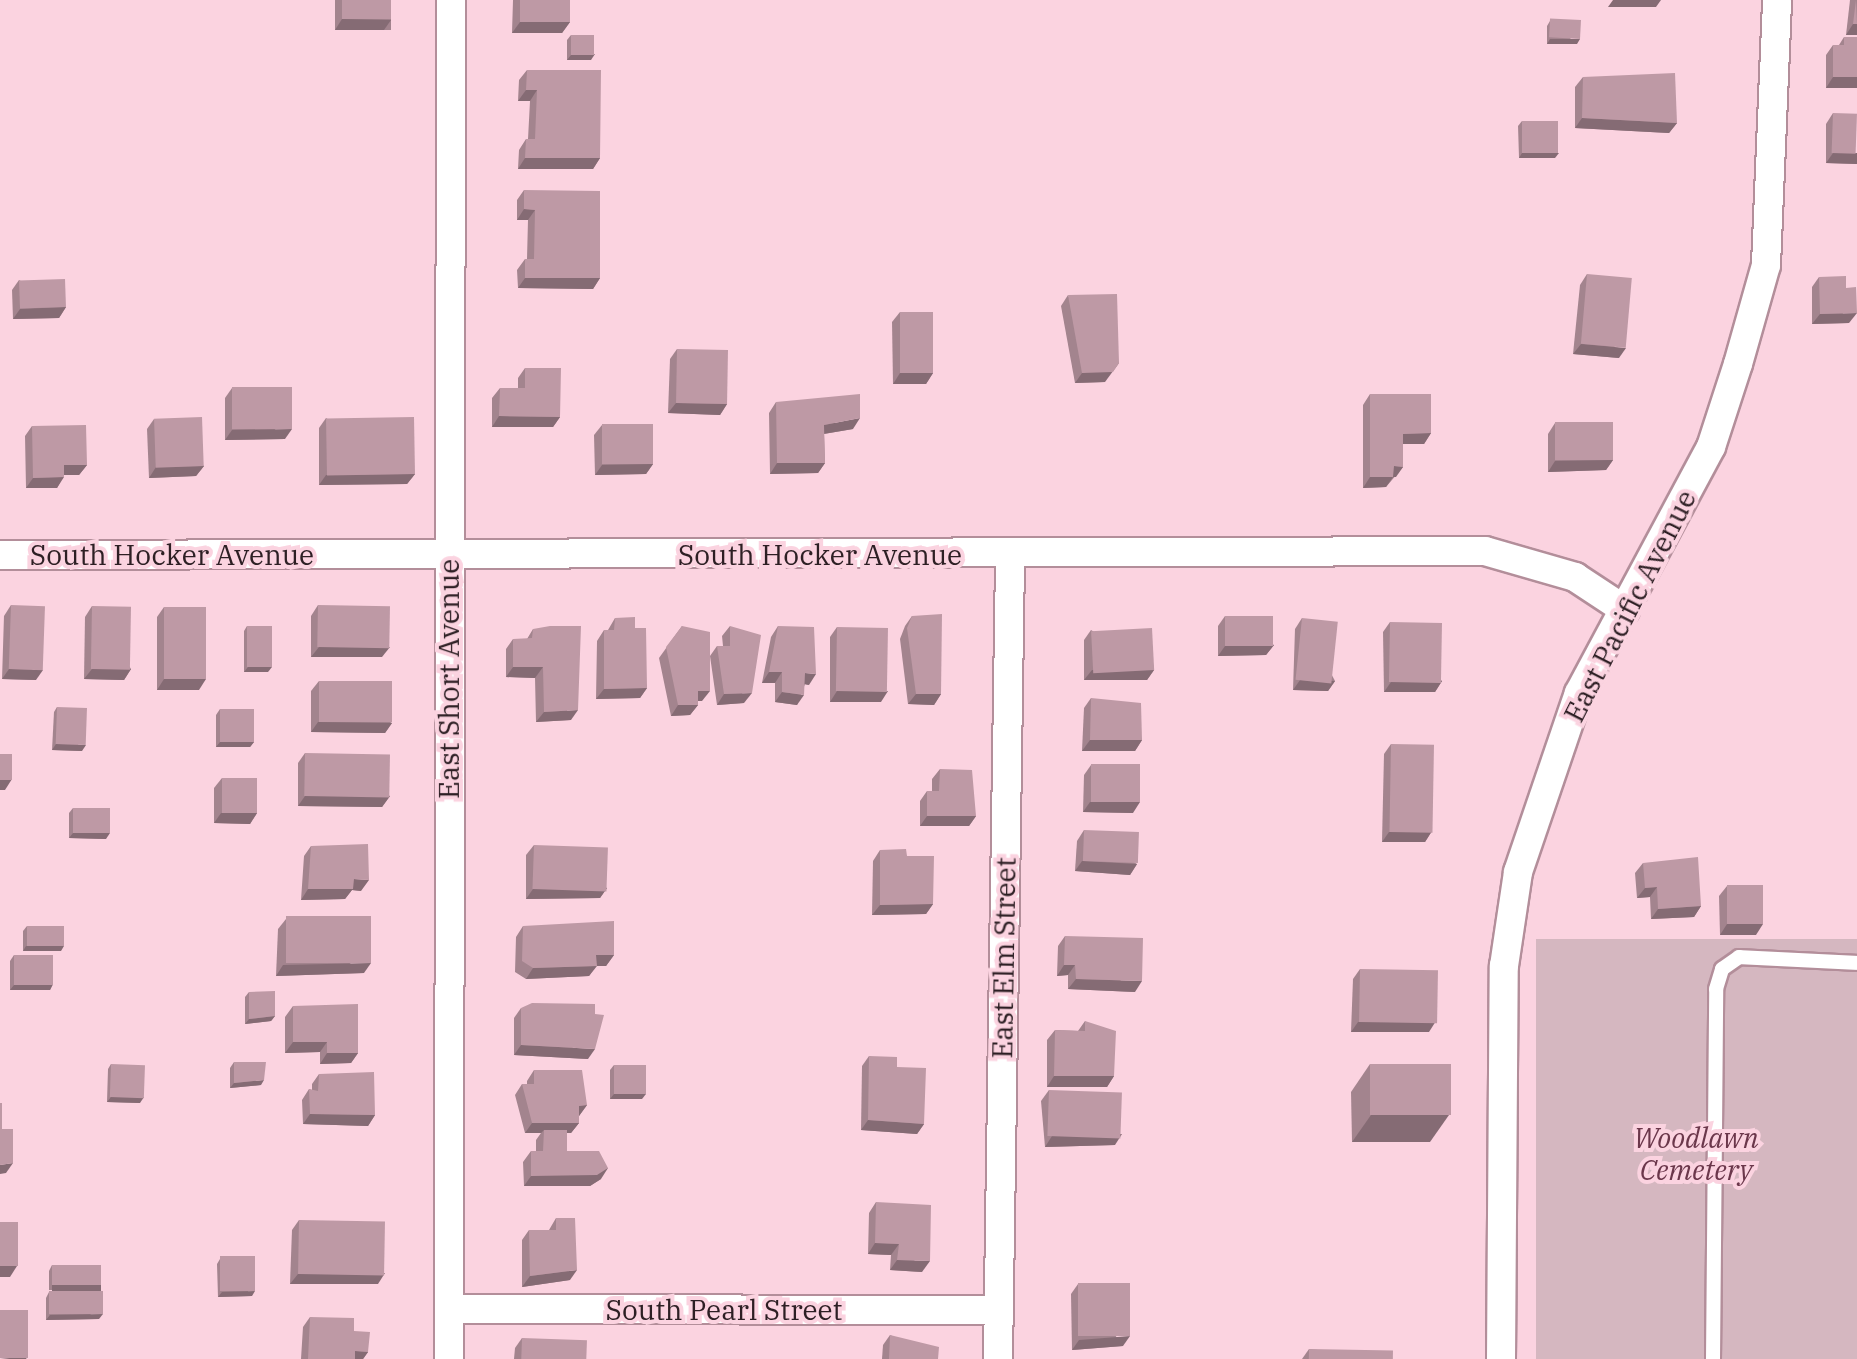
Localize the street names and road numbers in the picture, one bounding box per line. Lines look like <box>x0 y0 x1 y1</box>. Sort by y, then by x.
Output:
street label: East Pacific Avenue <box>1557 484 1703 728</box>
street label: South Hocker Avenue <box>30 538 314 572</box>
street label: South Hocker Avenue <box>678 538 962 572</box>
street label: East Short Avenue <box>432 559 466 799</box>
street label: East Elm Street <box>985 857 1023 1059</box>
street label: South Pearl Street <box>606 1293 842 1327</box>

